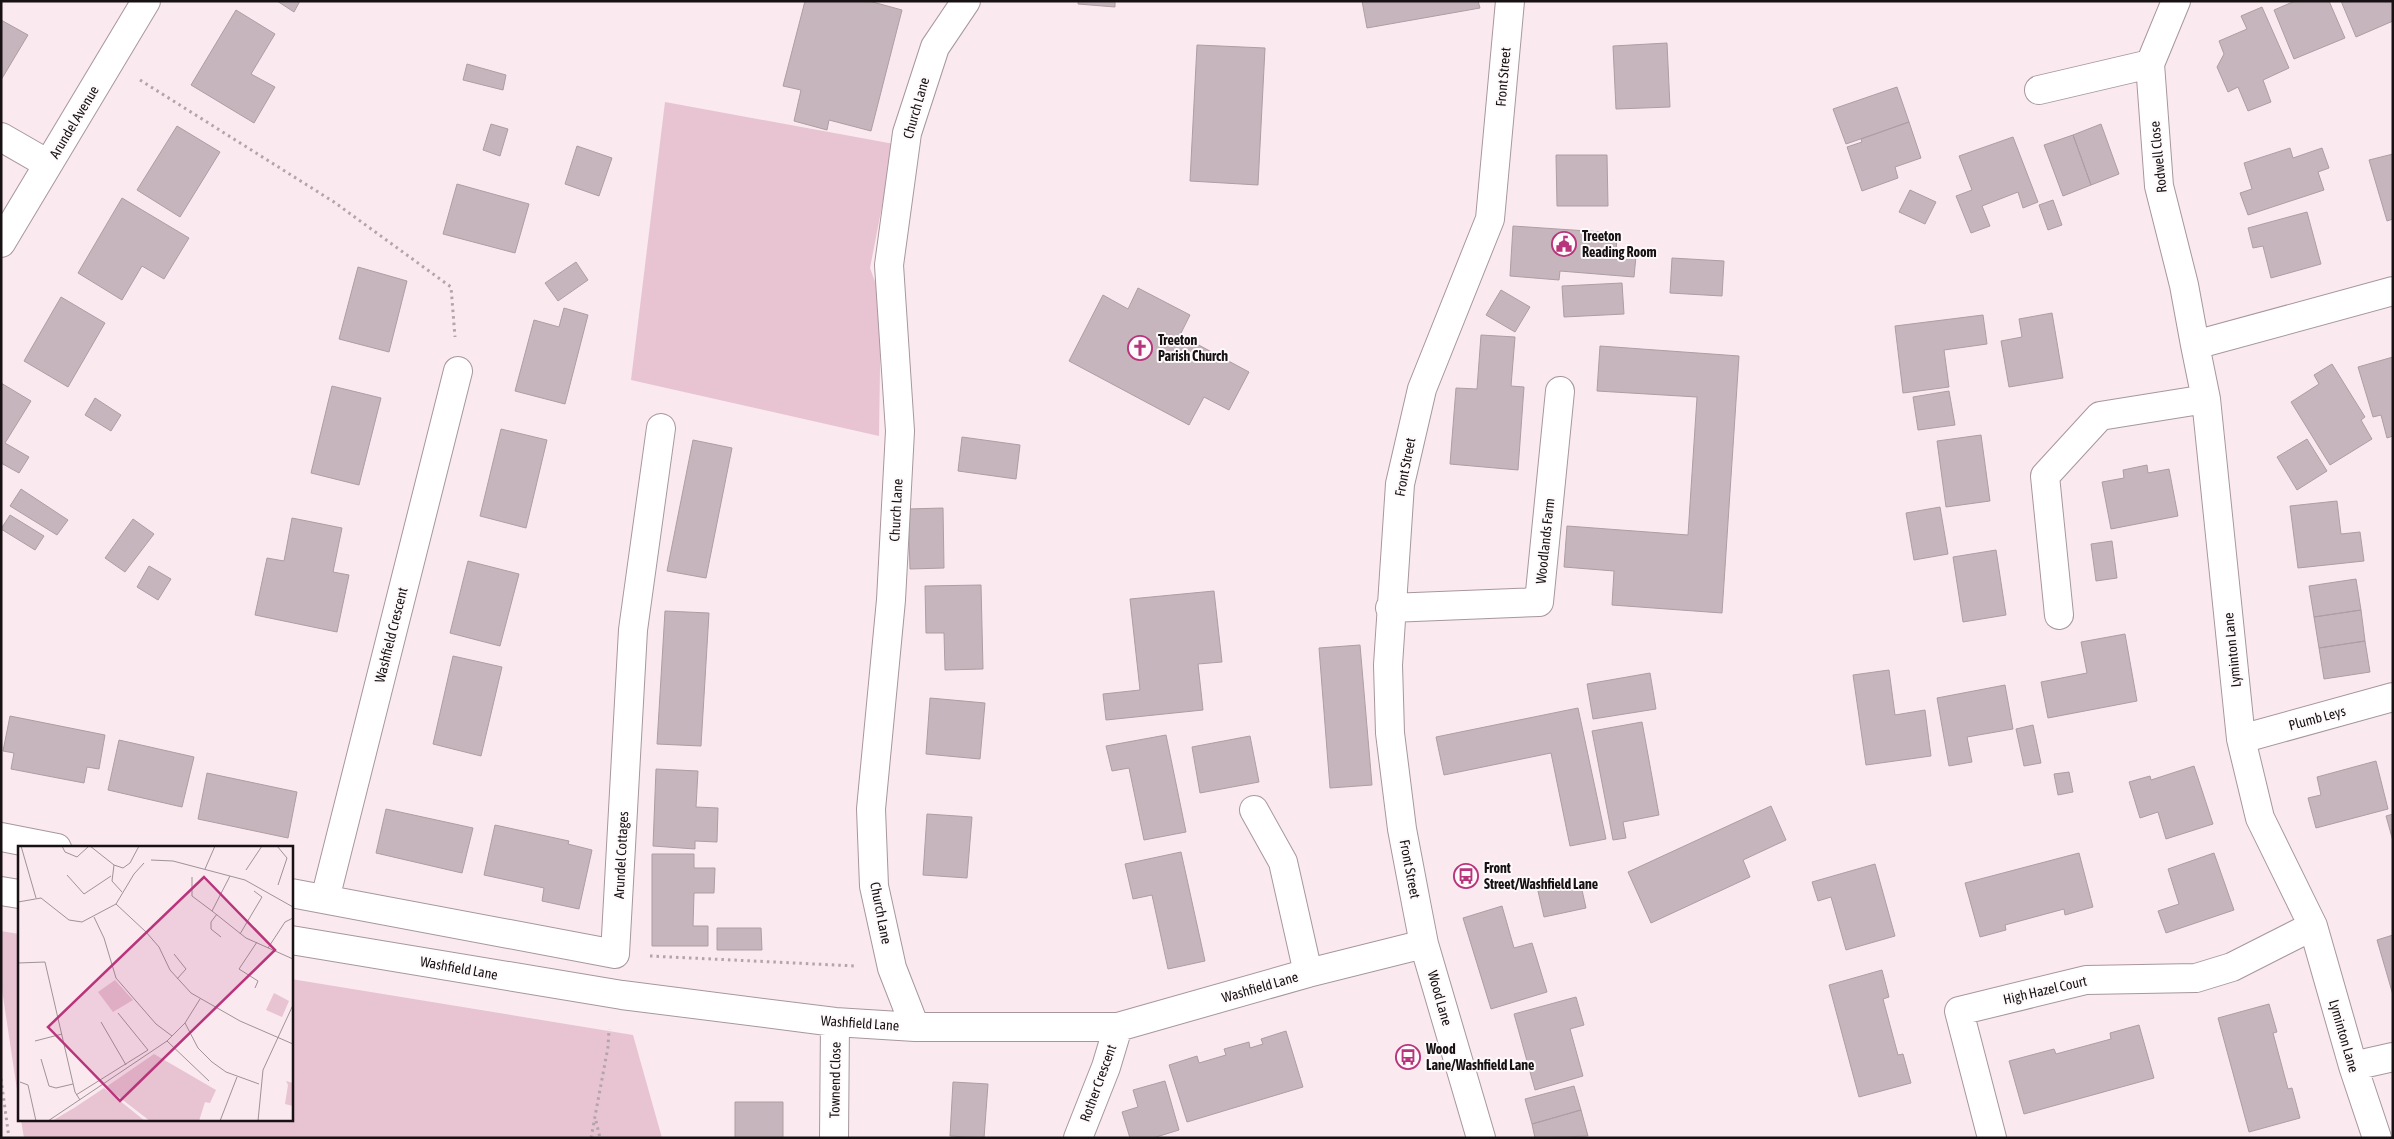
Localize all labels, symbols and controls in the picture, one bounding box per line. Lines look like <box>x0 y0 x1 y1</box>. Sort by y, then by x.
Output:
street label: Front Street <box>1492 47 1514 107</box>
street label: Church Lane <box>900 76 932 140</box>
street label: Arundel Avenue <box>46 83 102 161</box>
street label: Rodwell Close <box>2146 120 2170 194</box>
place label: Treeton Reading Room <box>1582 228 1657 260</box>
public building icon: Treeton Reading Room <box>1551 231 1577 257</box>
place label: Treeton Parish Church <box>1158 332 1228 364</box>
church icon: Treeton Parish Church <box>1127 335 1153 361</box>
street label: Front Street <box>1391 436 1419 498</box>
street label: Church Lane <box>886 478 906 542</box>
street label: Woodlands Farm <box>1533 497 1557 585</box>
street label: Washfield Crescent <box>371 586 411 684</box>
street label: Lyminton Lane <box>2220 612 2244 688</box>
street label: Plumb Leys <box>2287 703 2347 733</box>
street label: Arundel Cottages <box>611 811 631 899</box>
street label: Front Street <box>1396 838 1424 900</box>
inset map <box>18 846 292 1122</box>
place label: Front Street/Washfield Lane <box>1484 860 1598 892</box>
bus stop icon: Front Street/Washfield Lane <box>1453 863 1479 889</box>
street label: Church Lane <box>867 881 895 945</box>
street label: Washfield Lane <box>419 953 499 983</box>
street label: Washfield Lane <box>1220 968 1300 1006</box>
street label: Wood Lane <box>1425 969 1455 1027</box>
street label: High Hazel Court <box>2002 973 2088 1007</box>
street label: Lyminton Lane <box>2326 998 2362 1074</box>
street label: Washfield Lane <box>820 1012 900 1034</box>
place label: Wood Lane/Washfield Lane <box>1425 1041 1534 1073</box>
street label: Townend Close <box>826 1042 844 1118</box>
street label: Rother Crescent <box>1077 1042 1119 1124</box>
bus stop icon: Wood Lane/Washfield Lane <box>1395 1044 1421 1070</box>

